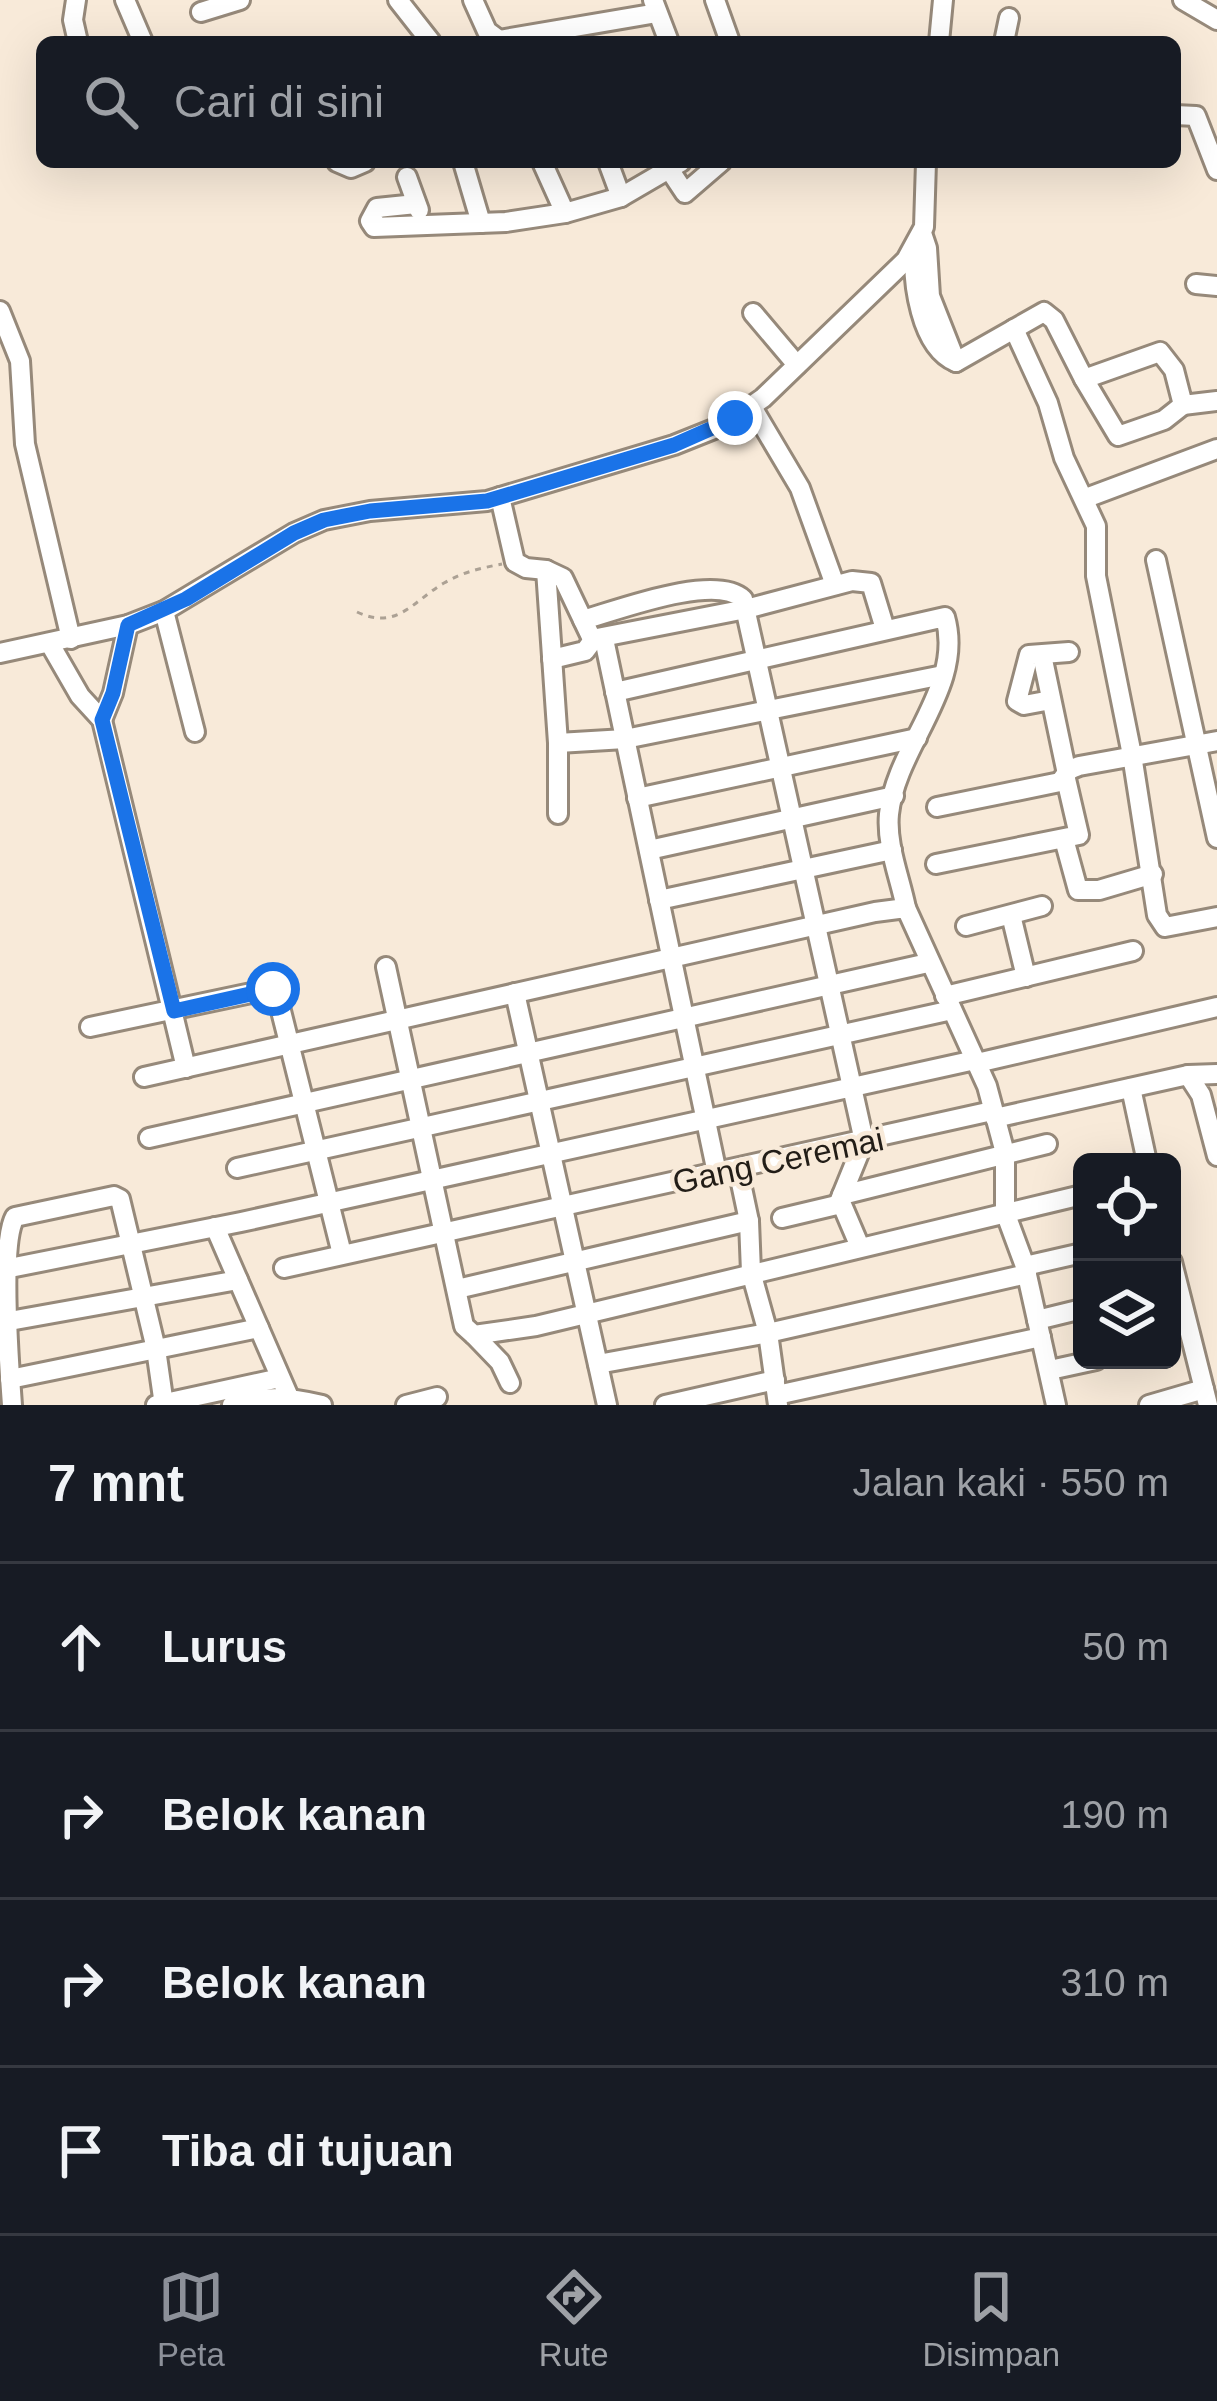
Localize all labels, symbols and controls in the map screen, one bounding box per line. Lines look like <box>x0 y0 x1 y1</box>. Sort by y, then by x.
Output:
search box <box>36 36 1181 168</box>
icon: search <box>78 69 144 135</box>
text: Cari di sini <box>174 76 384 127</box>
route end <box>708 391 762 445</box>
route start <box>246 962 300 1016</box>
street label: Gang Ceremai <box>669 1120 887 1201</box>
map controls <box>1073 1153 1181 1369</box>
button: locate <box>1073 1153 1181 1261</box>
button: layers <box>1073 1261 1181 1369</box>
text: 7 mnt <box>48 1455 184 1512</box>
text: Jalan kaki · 550 m <box>853 1461 1169 1504</box>
icon: ahead <box>48 1614 114 1680</box>
text: Lurus <box>162 1621 287 1672</box>
text: 50 m <box>1082 1625 1169 1668</box>
icon: right <box>48 1782 114 1848</box>
text: Belok kanan <box>162 1789 427 1840</box>
text: 190 m <box>1061 1793 1169 1836</box>
icon: right <box>48 1950 114 2016</box>
text: Belok kanan <box>162 1957 427 2008</box>
text: 310 m <box>1061 1961 1169 2004</box>
icon: arrive <box>48 2118 114 2184</box>
text: Tiba di tujuan <box>162 2125 454 2176</box>
tab: Peta <box>157 2264 225 2374</box>
tab: Rute <box>539 2264 609 2374</box>
tab: Disimpan <box>922 2264 1060 2374</box>

